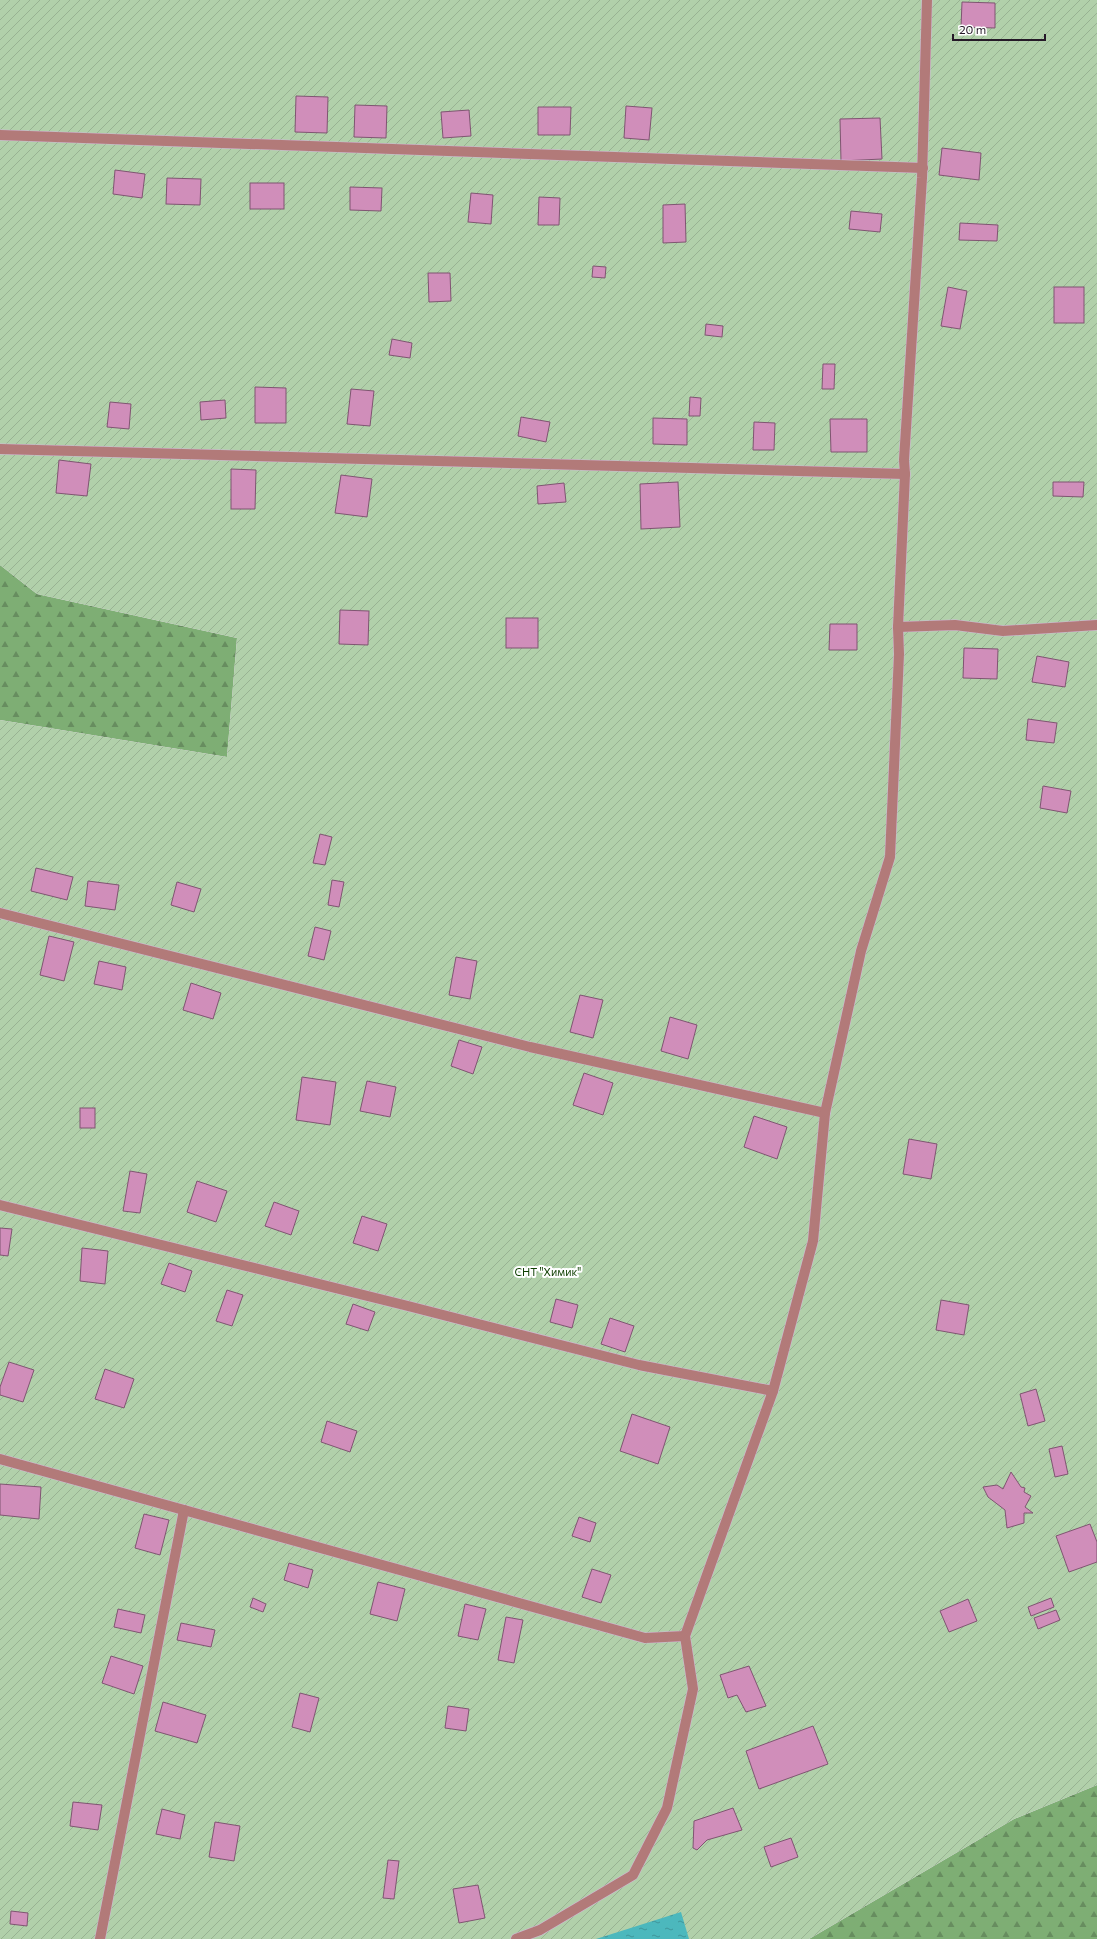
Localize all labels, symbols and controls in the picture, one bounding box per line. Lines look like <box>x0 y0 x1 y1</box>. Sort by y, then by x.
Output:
scale bar <box>953 16 1045 42</box>
text: 20 m <box>959 22 986 36</box>
park label: СНТ "Химик" <box>515 1265 581 1278</box>

